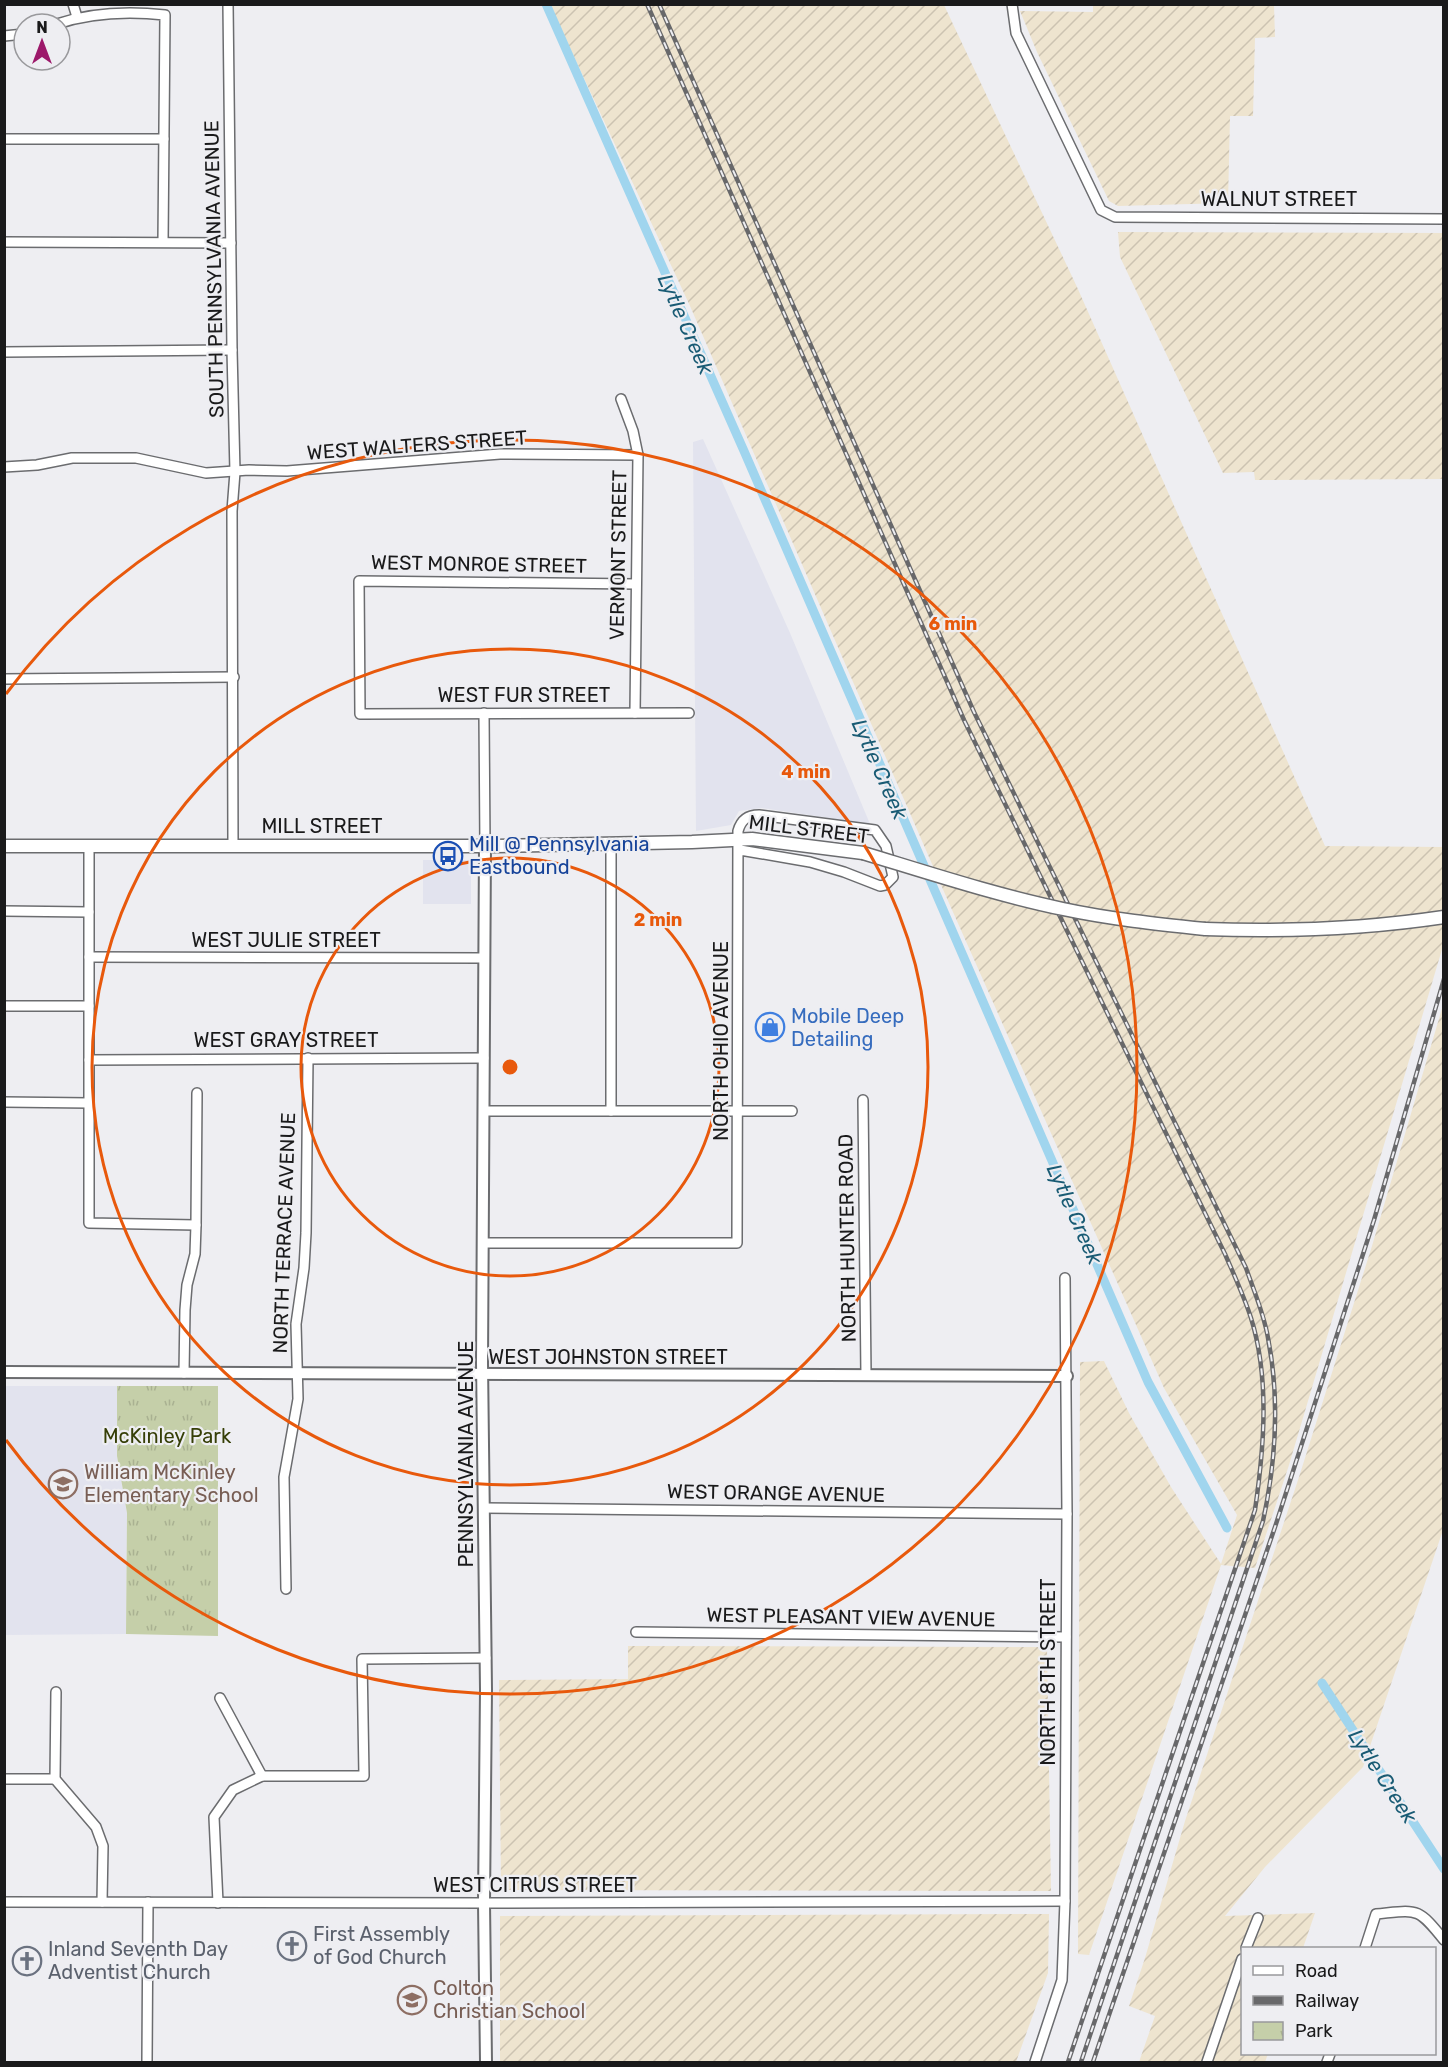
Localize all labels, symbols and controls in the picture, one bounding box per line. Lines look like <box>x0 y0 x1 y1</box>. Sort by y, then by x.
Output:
north arrow <box>12 12 72 72</box>
text: N <box>36 18 48 37</box>
street label: SOUTH PENNSYLVANIA AVENUE <box>199 120 229 418</box>
street label: WALNUT STREET <box>1201 187 1358 211</box>
water label: Lytle Creek <box>653 270 720 379</box>
street label: WEST WALTERS STREET <box>306 425 528 465</box>
street label: VERMONT STREET <box>605 469 631 640</box>
street label: WEST MONROE STREET <box>371 550 588 578</box>
text: 6 min <box>929 613 977 635</box>
street label: WEST FUR STREET <box>438 683 611 707</box>
water label: Lytle Creek <box>847 715 914 824</box>
text: 4 min <box>781 761 831 783</box>
street label: MILL STREET <box>747 810 871 848</box>
street label: MILL STREET <box>261 814 383 838</box>
place label: Mill @ Pennsylvania Eastbound <box>469 832 649 879</box>
bus stop icon: Mill @ Pennsylvania Eastbound <box>432 840 464 872</box>
text: 2 min <box>634 909 682 931</box>
street label: WEST JULIE STREET <box>191 928 381 952</box>
street label: NORTH OHIO AVENUE <box>709 941 733 1141</box>
place label: Mobile Deep Detailing <box>791 1004 904 1051</box>
shop icon: Mobile Deep Detailing <box>754 1011 786 1043</box>
street label: WEST GRAY STREET <box>193 1028 379 1052</box>
centre of rings <box>500 1057 520 1077</box>
street label: NORTH TERRACE AVENUE <box>268 1112 300 1354</box>
street label: NORTH HUNTER ROAD <box>833 1134 861 1342</box>
water label: Lytle Creek <box>1042 1160 1109 1269</box>
street label: PENNSYLVANIA AVENUE <box>454 1341 478 1567</box>
street label: WEST JOHNSTON STREET <box>488 1345 728 1369</box>
park label: McKinley Park <box>103 1424 232 1448</box>
place label: William McKinley Elementary School <box>84 1460 259 1507</box>
school or university icon: William McKinley Elementary School <box>47 1468 79 1500</box>
street label: WEST ORANGE AVENUE <box>667 1479 885 1507</box>
street label: NORTH 8TH STREET <box>1036 1578 1060 1766</box>
street label: WEST PLEASANT VIEW AVENUE <box>706 1602 996 1632</box>
water label: Lytle Creek <box>1343 1724 1423 1829</box>
street label: WEST CITRUS STREET <box>433 1873 637 1897</box>
place label: First Assembly of God Church <box>313 1922 450 1969</box>
church icon: First Assembly of God Church <box>276 1930 308 1962</box>
place label: Inland Seventh Day Adventist Church <box>48 1937 228 1984</box>
church icon: Inland Seventh Day Adventist Church <box>11 1945 43 1977</box>
legend <box>1241 1947 1436 2055</box>
text: Road <box>1295 1960 1338 1982</box>
place label: Colton Christian School <box>433 1976 585 2023</box>
school or university icon: Colton Christian School <box>396 1984 428 2016</box>
text: Railway <box>1295 1990 1359 2012</box>
text: Park <box>1295 2020 1333 2042</box>

